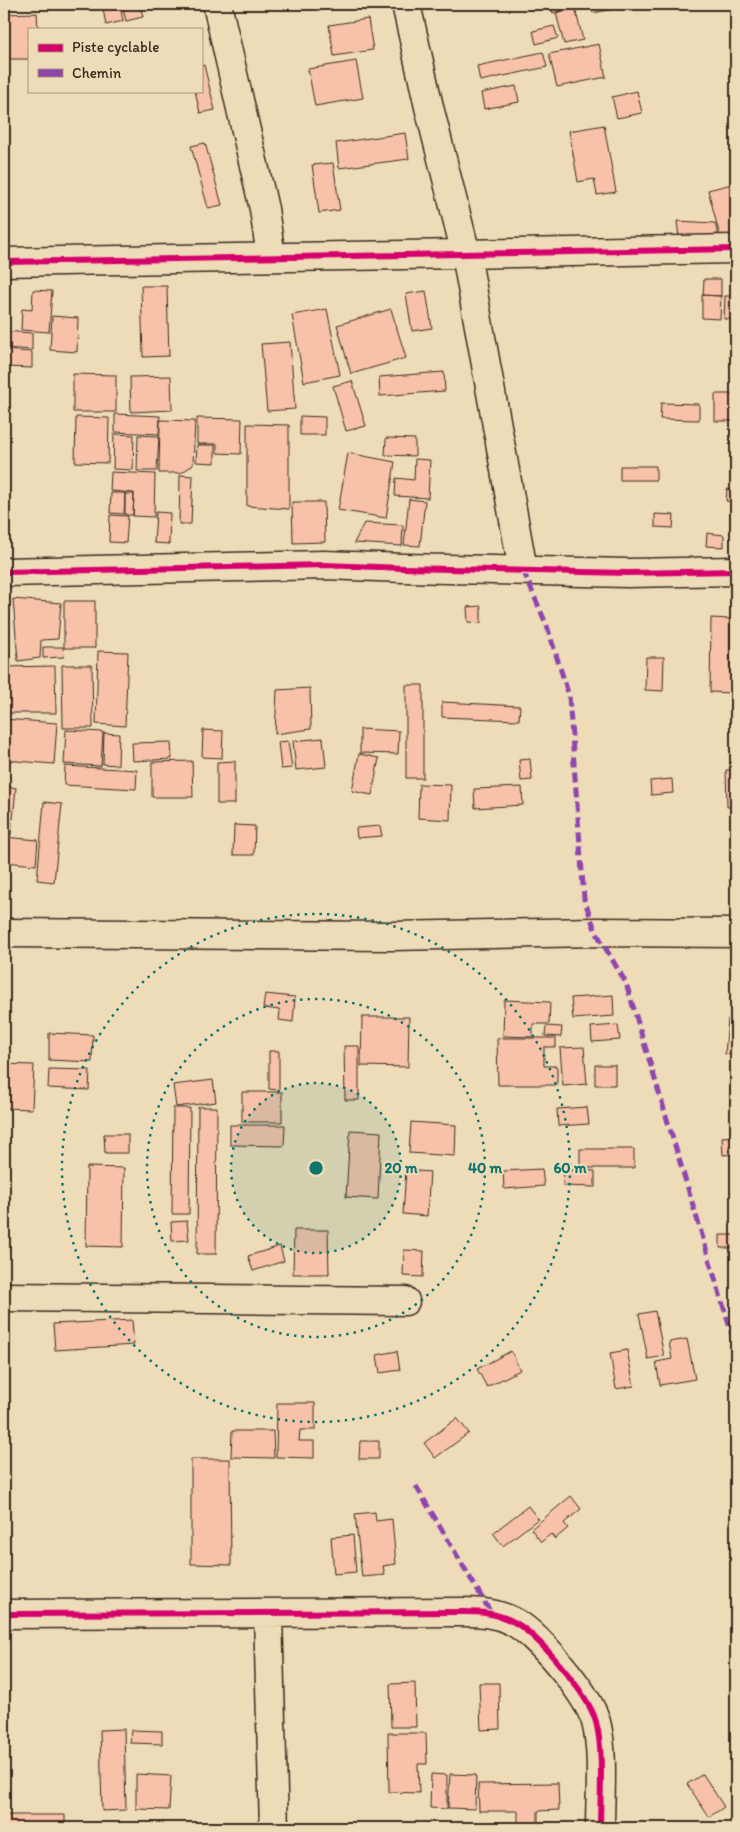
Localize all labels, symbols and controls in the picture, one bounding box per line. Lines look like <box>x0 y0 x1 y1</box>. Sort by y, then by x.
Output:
legend <box>28 28 202 92</box>
text: Piste cyclable <box>72 38 159 56</box>
text: Chemin <box>72 64 122 82</box>
centre of rings <box>307 1159 325 1177</box>
text: 20 m <box>384 1159 418 1177</box>
text: 40 m <box>468 1159 503 1177</box>
text: 60 m <box>553 1159 587 1177</box>

